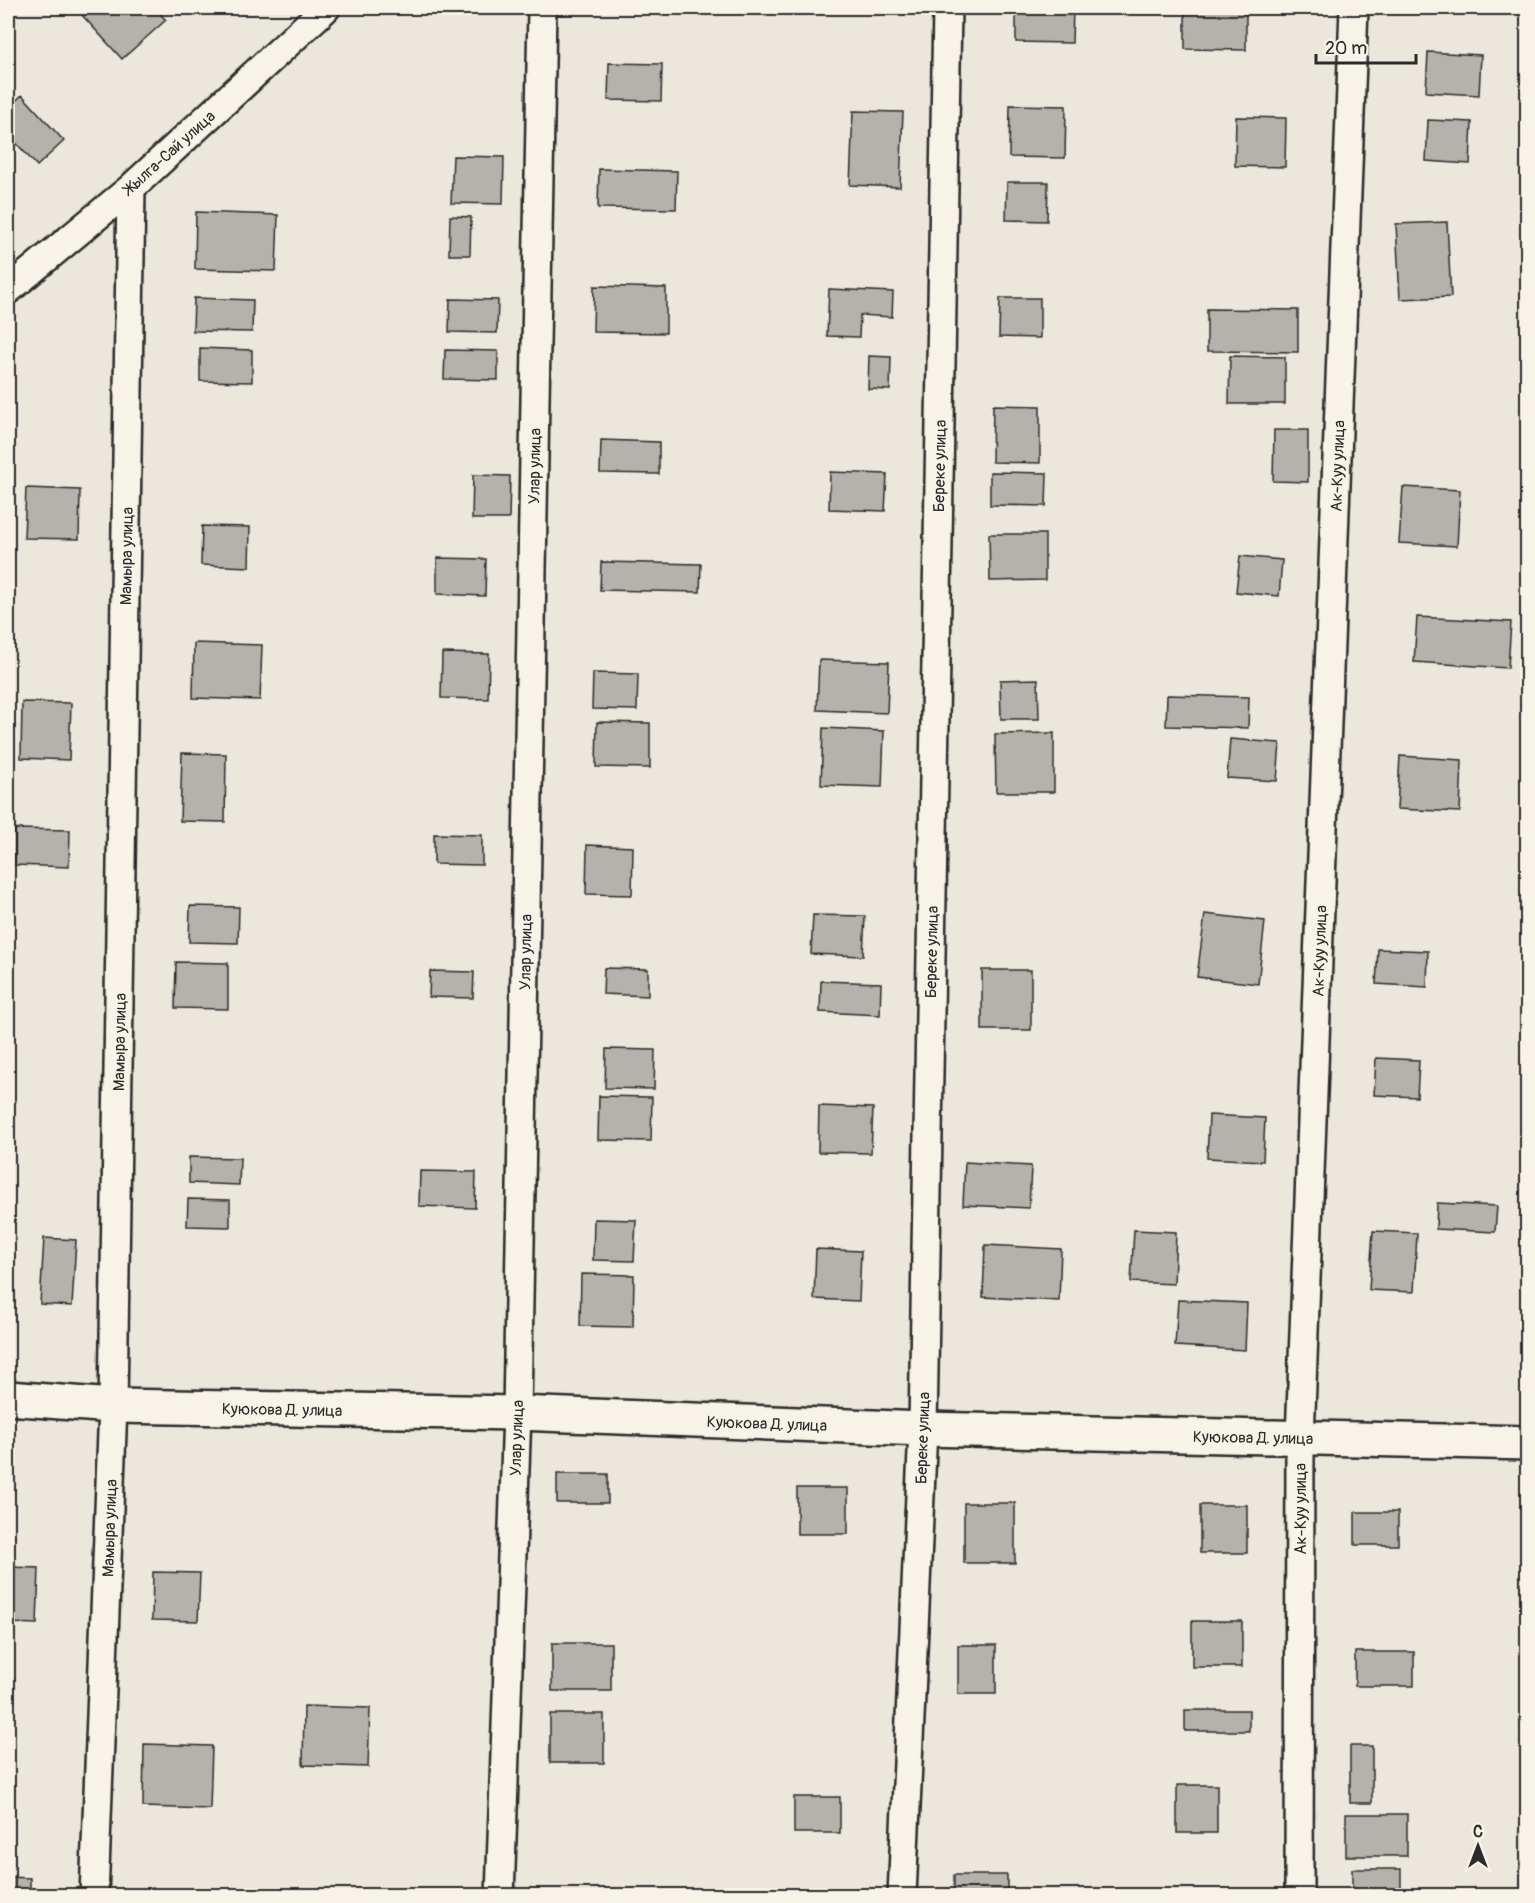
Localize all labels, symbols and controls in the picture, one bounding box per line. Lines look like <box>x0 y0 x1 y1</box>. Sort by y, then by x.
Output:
scale bar <box>1316 27 1416 65</box>
text: 20 m <box>1325 37 1367 60</box>
street label: Жылга-Сай улица <box>118 106 220 201</box>
street label: Береке улица <box>929 420 951 512</box>
street label: Ак-Куу улица <box>1326 420 1350 512</box>
street label: Улар улица <box>524 428 546 504</box>
street label: Мамыра улица <box>116 507 138 605</box>
street label: Ак-Куу улица <box>1308 905 1332 997</box>
street label: Береке улица <box>921 906 943 998</box>
street label: Улар улица <box>515 914 537 990</box>
street label: Мамыра улица <box>109 993 131 1091</box>
street label: Береке улица <box>911 1392 935 1485</box>
street label: Куюкова Д. улица <box>222 1399 342 1421</box>
street label: Улар улица <box>506 1400 528 1477</box>
street label: Куюкова Д. улица <box>706 1412 828 1436</box>
street label: Куюкова Д. улица <box>1193 1427 1313 1449</box>
street label: Ак-Куу улица <box>1291 1463 1311 1555</box>
street label: Мамыра улица <box>98 1479 122 1577</box>
north arrow <box>1448 1816 1508 1876</box>
text: С <box>1473 1822 1483 1842</box>

